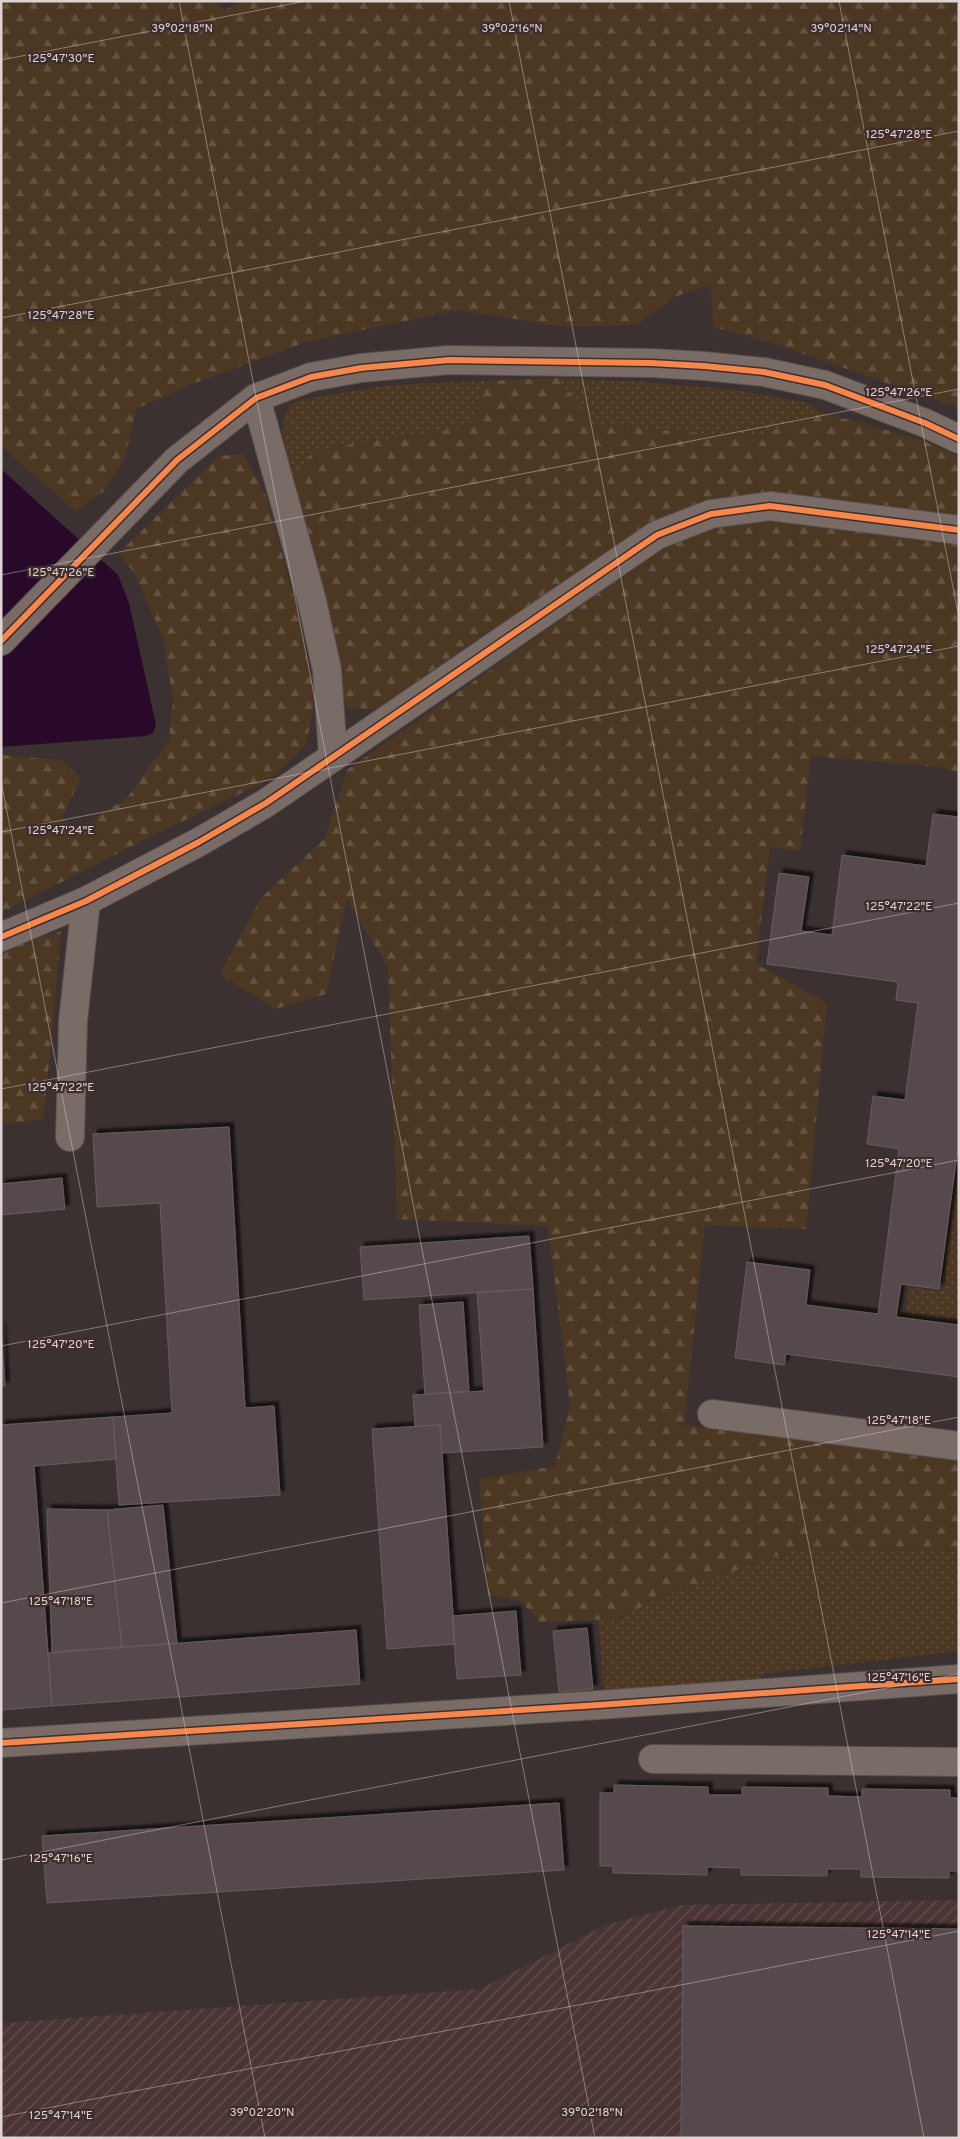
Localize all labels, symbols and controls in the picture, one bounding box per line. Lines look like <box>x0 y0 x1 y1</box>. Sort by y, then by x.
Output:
text: 39°02'18"N <box>151 21 213 37</box>
text: 39°02'16"N <box>481 21 543 37</box>
text: 39°02'14"N <box>810 21 872 37</box>
text: 125°47'30"E <box>27 51 95 67</box>
text: 125°47'28"E <box>865 127 933 143</box>
text: 125°47'28"E <box>27 308 95 324</box>
text: 125°47'26"E <box>866 385 932 401</box>
text: 125°47'26"E <box>28 565 94 581</box>
text: 125°47'24"E <box>865 642 933 658</box>
text: 125°47'24"E <box>27 823 95 839</box>
text: 125°47'22"E <box>865 899 933 915</box>
text: 125°47'22"E <box>27 1080 95 1096</box>
text: 125°47'20"E <box>865 1156 933 1172</box>
text: 125°47'20"E <box>27 1337 95 1353</box>
text: 125°47'18"E <box>867 1413 931 1429</box>
text: 125°47'18"E <box>29 1594 93 1610</box>
text: 125°47'16"E <box>867 1670 931 1686</box>
text: 125°47'16"E <box>29 1851 93 1867</box>
text: 125°47'14"E <box>867 1927 931 1943</box>
text: 39°02'20"N <box>229 2105 295 2121</box>
text: 39°02'18"N <box>561 2105 623 2121</box>
text: 125°47'14"E <box>29 2108 93 2124</box>

